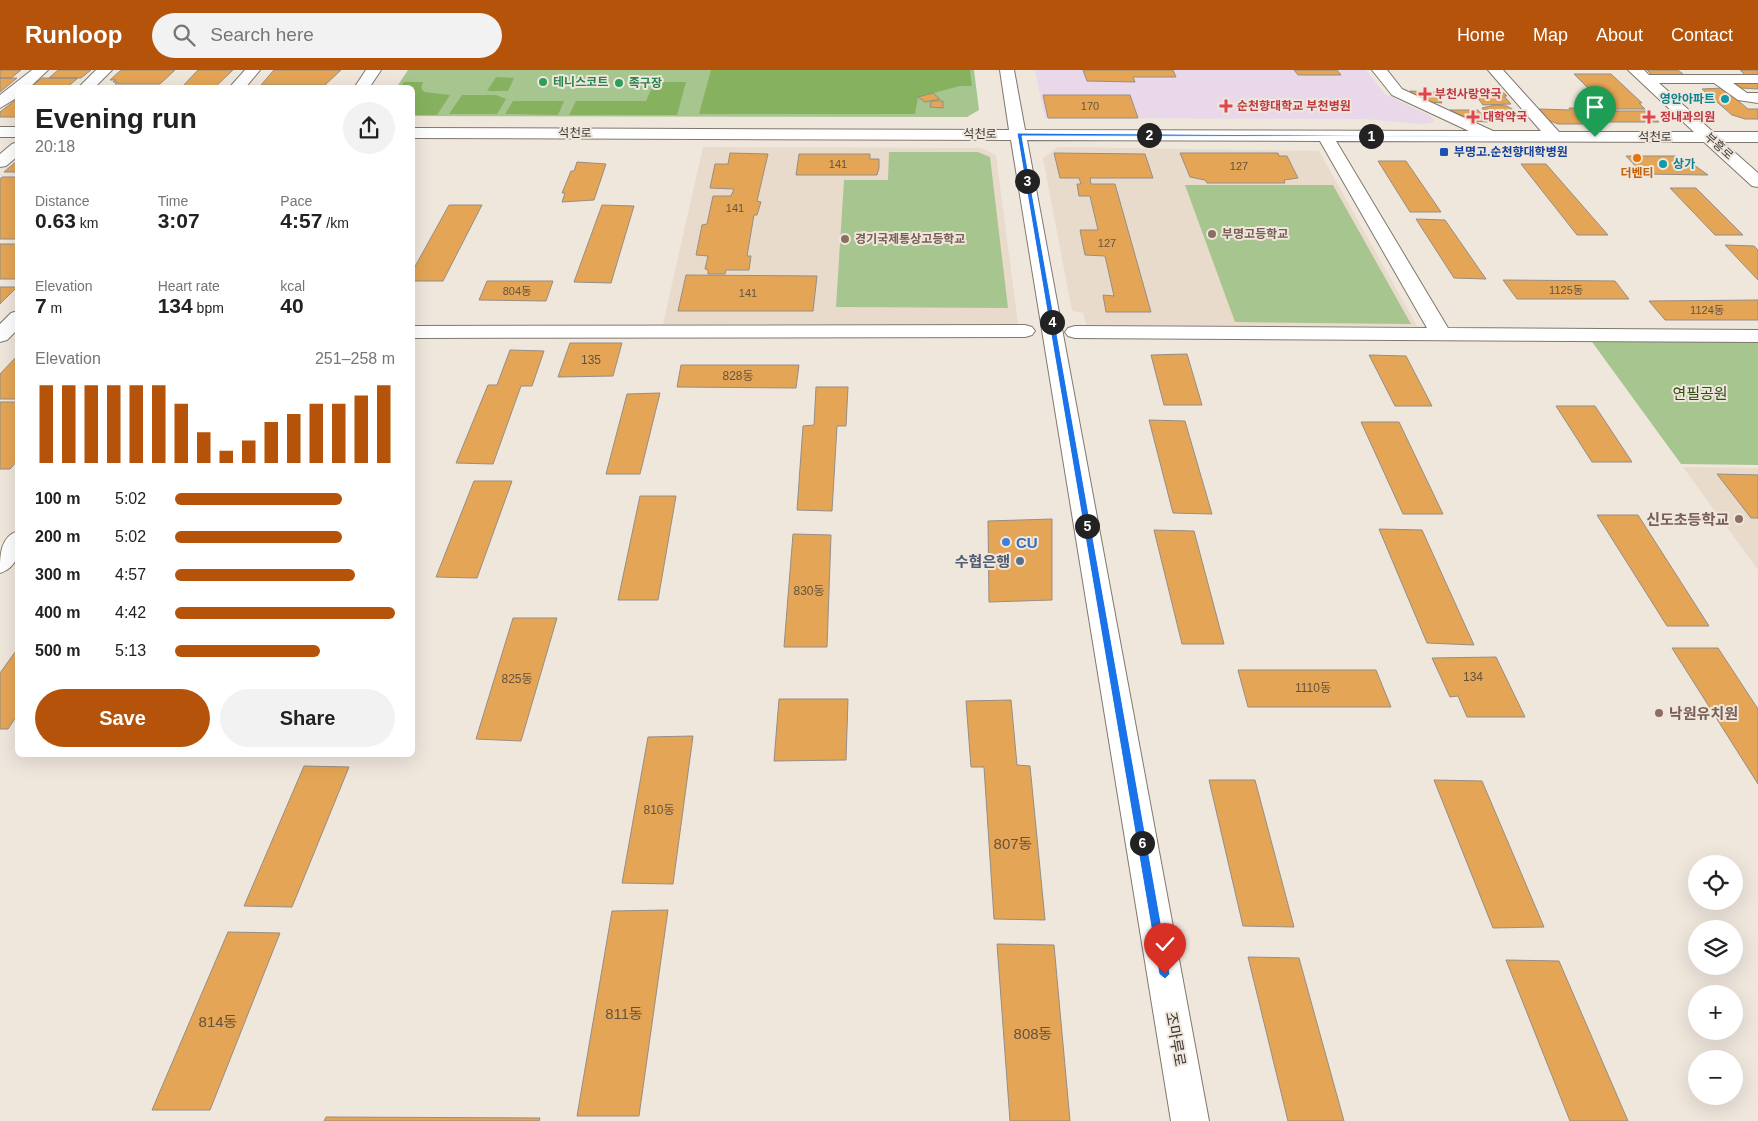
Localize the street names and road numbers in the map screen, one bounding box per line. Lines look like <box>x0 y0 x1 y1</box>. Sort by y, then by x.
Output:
street label: 석천로 <box>558 126 592 140</box>
street label: 석천로 <box>963 127 997 141</box>
street label: 석천로 <box>1638 130 1672 144</box>
street label: 부흥로 <box>1702 130 1736 162</box>
street label: 조마루로 <box>1163 1010 1189 1068</box>

